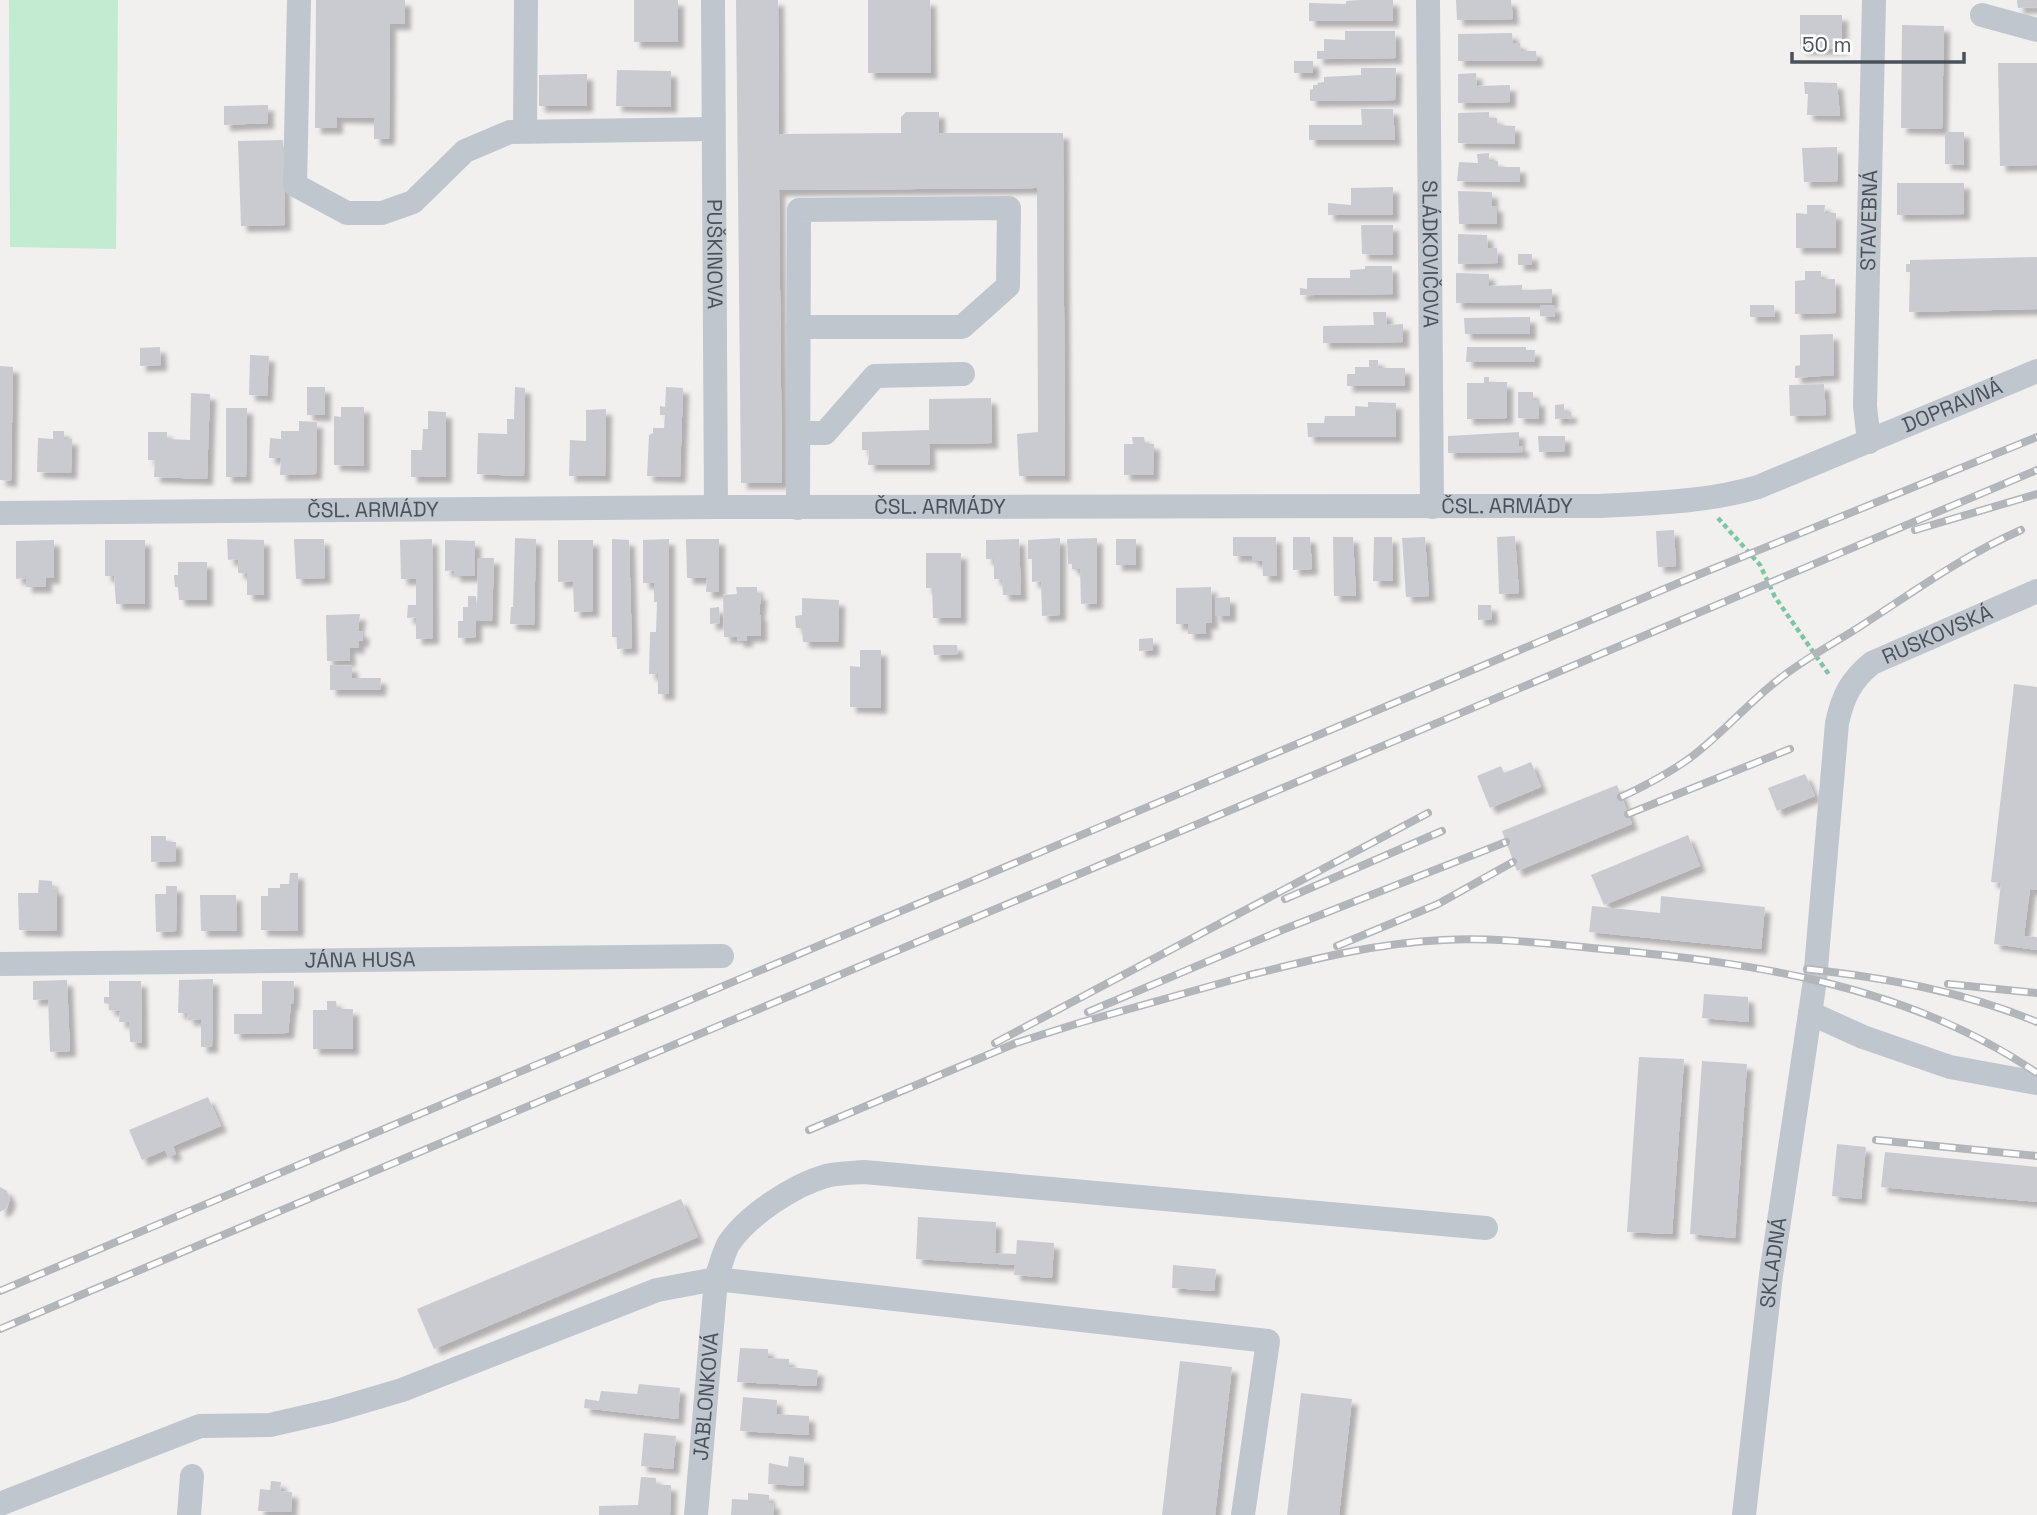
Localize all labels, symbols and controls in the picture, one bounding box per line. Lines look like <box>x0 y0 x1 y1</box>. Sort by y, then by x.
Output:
scale bar <box>1792 21 1964 65</box>
text: 50 m <box>1802 31 1852 58</box>
street label: STAVEBNÁ <box>1854 169 1883 271</box>
street label: SLÁDKOVIČOVA <box>1416 180 1445 328</box>
street label: PUŠKINOVA <box>701 199 729 309</box>
street label: DOPRAVNÁ <box>1898 373 2006 439</box>
street label: ČSL. ARMÁDY <box>1441 492 1573 519</box>
street label: ČSL. ARMÁDY <box>874 493 1006 520</box>
street label: ČSL. ARMÁDY <box>307 495 439 523</box>
street label: RUSKOVSKÁ <box>1878 598 1996 670</box>
street label: JÁNA HUSA <box>304 945 416 974</box>
street label: SKLADNÁ <box>1753 1215 1792 1310</box>
street label: JABLONKOVÁ <box>687 1331 724 1462</box>

